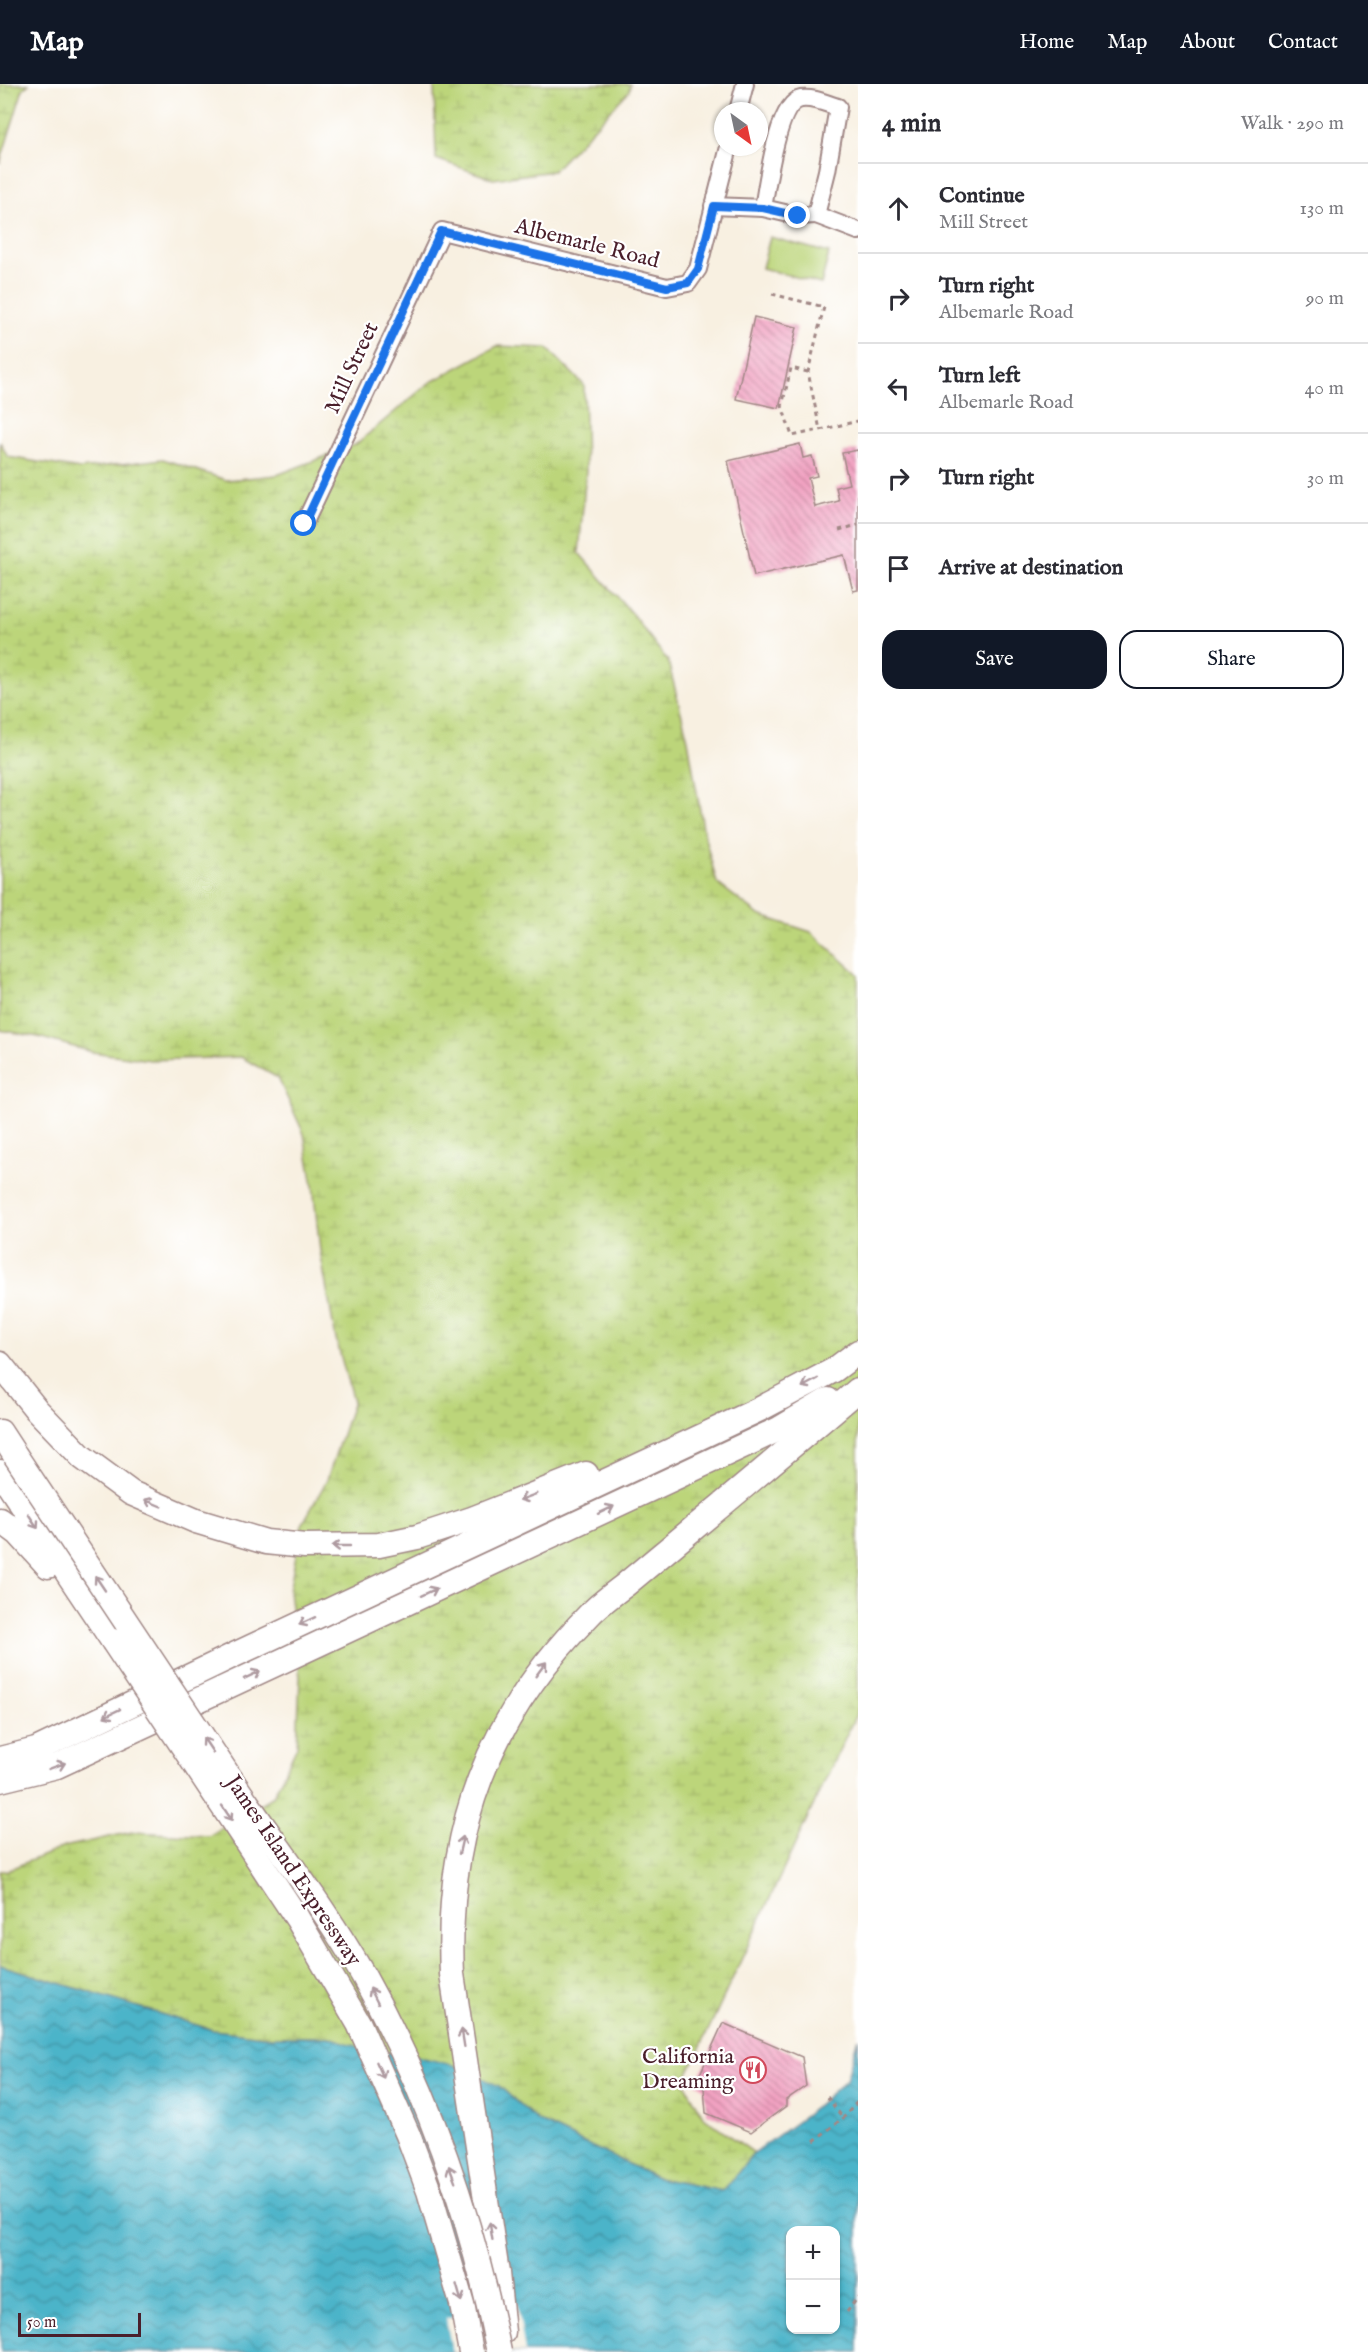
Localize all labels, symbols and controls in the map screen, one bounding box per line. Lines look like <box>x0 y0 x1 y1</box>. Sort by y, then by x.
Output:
text: Map <box>30 25 84 60</box>
text: Home <box>1019 29 1074 56</box>
text: Map <box>1107 29 1147 56</box>
text: About <box>1180 29 1235 56</box>
text: Contact <box>1268 29 1338 56</box>
north arrow <box>714 102 768 156</box>
text: 4 min <box>882 107 941 140</box>
text: Walk · 290 m <box>1240 111 1344 136</box>
text: Continue <box>939 182 1025 210</box>
icon: ahead <box>882 192 915 225</box>
text: 130 m <box>1299 196 1344 221</box>
route end <box>784 202 810 228</box>
text: Mill Street <box>939 210 1028 235</box>
street label: Albemarle Road <box>511 212 662 276</box>
text: Turn right <box>939 272 1034 300</box>
icon: right <box>882 282 915 315</box>
text: 90 m <box>1306 286 1344 311</box>
text: Albemarle Road <box>939 300 1073 325</box>
street label: Mill Street <box>319 317 386 418</box>
text: Turn left <box>939 362 1021 390</box>
icon: left <box>882 372 915 405</box>
text: 40 m <box>1305 376 1344 401</box>
text: Albemarle Road <box>939 390 1073 415</box>
icon: right <box>882 462 915 495</box>
text: Turn right <box>939 464 1034 492</box>
text: 30 m <box>1307 466 1344 491</box>
route start <box>290 510 316 536</box>
icon: arrive <box>882 552 915 585</box>
text: Arrive at destination <box>939 554 1123 582</box>
button: Save <box>882 630 1107 689</box>
button: Share <box>1119 630 1344 689</box>
one-way arrow <box>802 1377 819 1389</box>
one-way arrow <box>520 1492 538 1503</box>
one-way arrow <box>145 1497 163 1508</box>
one-way arrow <box>596 1503 614 1515</box>
one-way arrow <box>27 1512 39 1529</box>
one-way arrow <box>332 1540 352 1551</box>
one-way arrow <box>94 1575 106 1592</box>
one-way arrow <box>420 1586 438 1598</box>
one-way arrow <box>299 1615 317 1627</box>
one-way arrow <box>534 1662 547 1678</box>
one-way arrow <box>243 1668 261 1680</box>
one-way arrow <box>104 1708 122 1720</box>
one-way arrow <box>202 1737 215 1754</box>
one-way arrow <box>47 1759 65 1770</box>
street label: James Island Expressway <box>217 1768 367 1972</box>
one-way arrow <box>220 1804 233 1821</box>
one-way arrow <box>455 1836 467 1855</box>
one-way arrow <box>367 1987 379 2005</box>
one-way arrow <box>457 2029 468 2049</box>
place label: California Dreaming <box>642 2043 735 2096</box>
restaurant icon: California Dreaming <box>738 2055 768 2085</box>
one-way arrow <box>374 2061 386 2079</box>
one-way arrow <box>446 2165 457 2184</box>
one-way arrow <box>485 2222 496 2242</box>
map controls <box>786 2226 840 2334</box>
button: + <box>786 2226 840 2280</box>
button: − <box>786 2280 840 2334</box>
one-way arrow <box>454 2283 465 2302</box>
scale bar <box>18 2310 141 2338</box>
text: 50 m <box>27 2313 56 2333</box>

